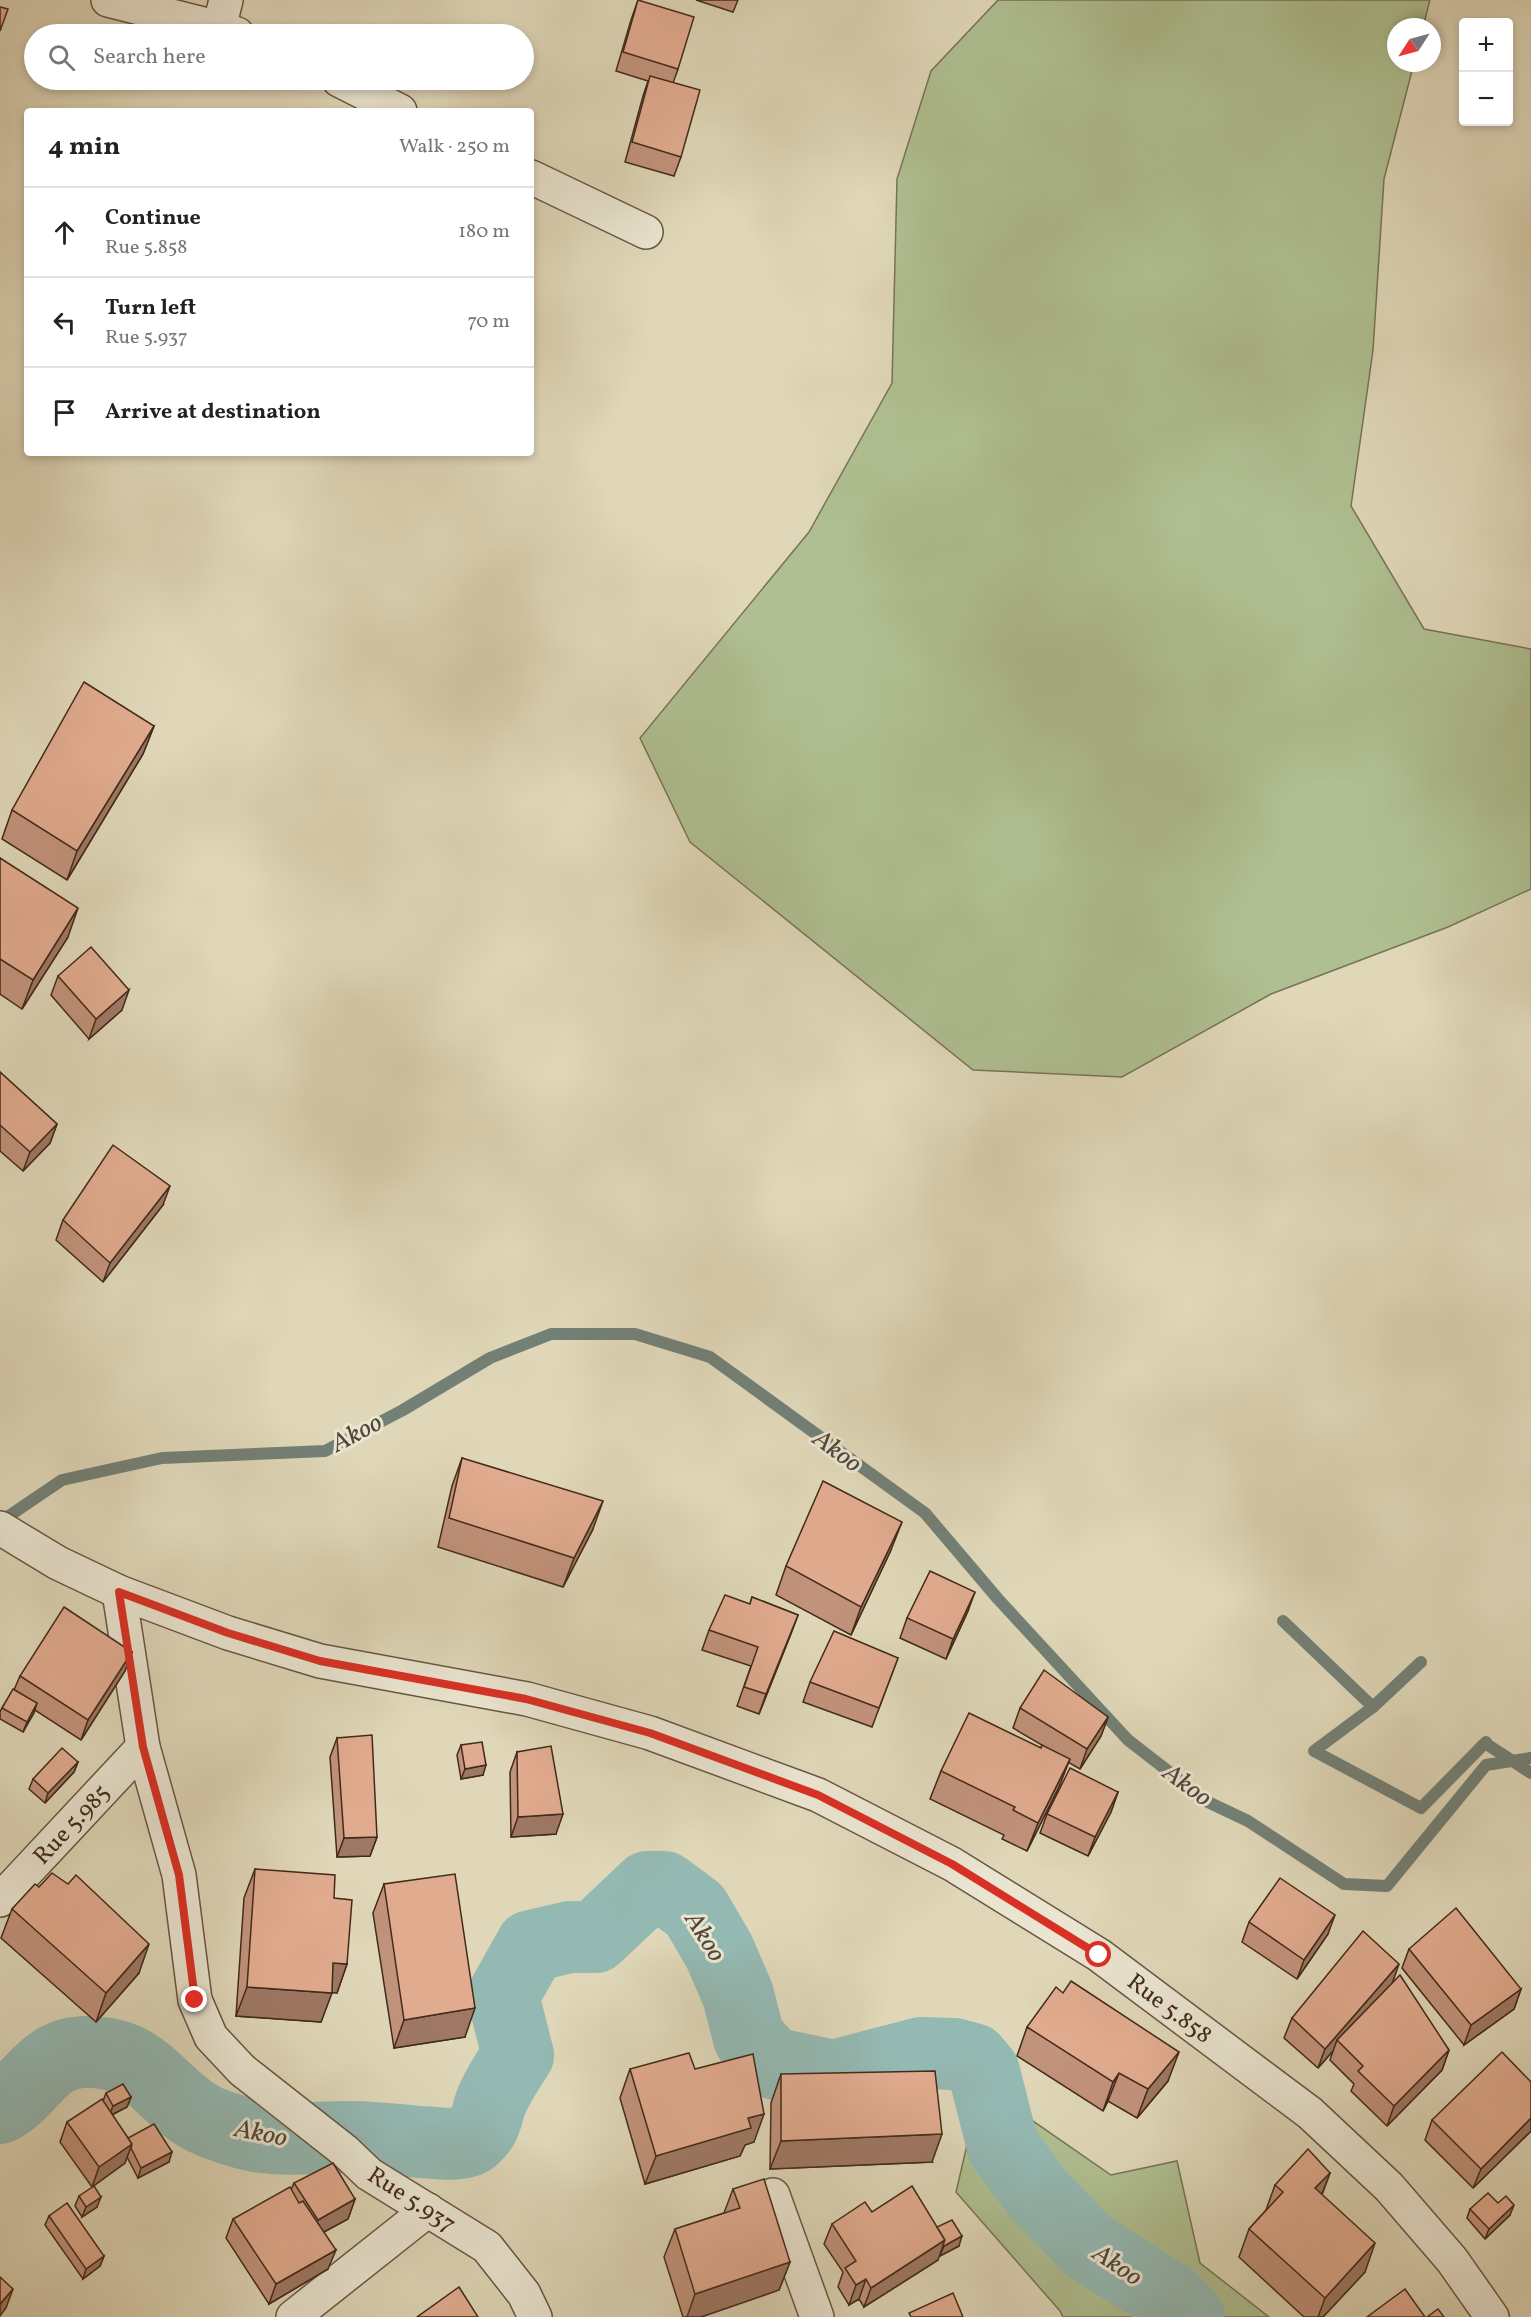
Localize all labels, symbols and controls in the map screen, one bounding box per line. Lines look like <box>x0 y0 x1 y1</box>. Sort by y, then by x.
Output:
north arrow <box>1387 18 1441 72</box>
map controls <box>1459 18 1513 126</box>
button: + <box>1459 18 1513 72</box>
search box <box>24 24 534 90</box>
icon: search <box>45 41 78 74</box>
text: Search here <box>93 42 206 73</box>
button: − <box>1459 72 1513 126</box>
text: 4 min <box>48 129 120 165</box>
text: Walk · 250 m <box>399 133 510 161</box>
text: Continue <box>105 203 201 234</box>
icon: ahead <box>48 216 81 249</box>
text: 180 m <box>458 218 510 246</box>
text: Rue 5.858 <box>105 234 188 262</box>
text: Turn left <box>105 293 196 324</box>
icon: left <box>48 306 81 339</box>
text: 70 m <box>467 308 510 336</box>
text: Rue 5.937 <box>105 324 188 352</box>
icon: arrive <box>48 396 81 429</box>
text: Arrive at destination <box>105 397 321 428</box>
water label: Akoo <box>324 1405 389 1463</box>
water label: Akoo <box>804 1421 869 1482</box>
water label: Akoo <box>1154 1755 1219 1816</box>
street label: Rue 5.985 <box>26 1777 119 1873</box>
water label: Akoo <box>674 1904 734 1969</box>
route start <box>1085 1941 1111 1967</box>
street label: Rue 5.858 <box>1119 1966 1219 2053</box>
route end <box>181 1986 207 2012</box>
water label: Akoo <box>230 2111 290 2157</box>
street label: Rue 5.937 <box>360 2159 462 2242</box>
water label: Akoo <box>1084 2235 1149 2296</box>

